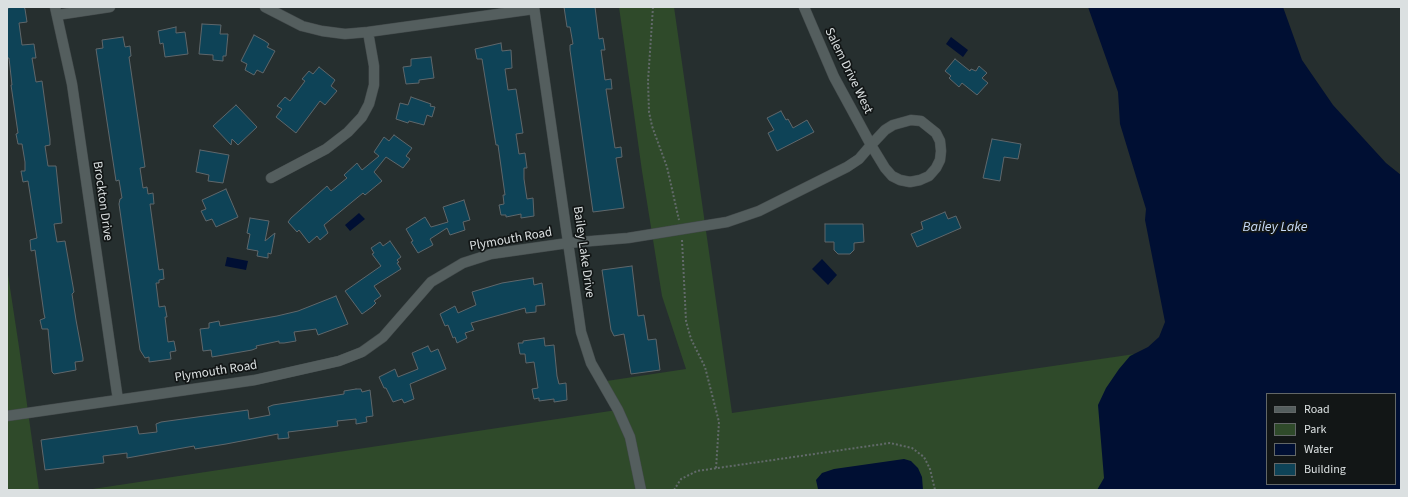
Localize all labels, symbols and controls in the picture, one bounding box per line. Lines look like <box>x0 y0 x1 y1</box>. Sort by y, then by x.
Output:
street label: Salem Drive West <box>820 25 876 117</box>
street label: Brockton Drive <box>89 160 115 242</box>
street label: Bailey Lake Drive <box>569 205 597 299</box>
water label: Bailey Lake <box>1243 220 1307 236</box>
street label: Plymouth Road <box>468 225 554 255</box>
street label: Plymouth Road <box>173 358 259 386</box>
legend <box>1266 393 1396 485</box>
text: Road <box>1304 401 1330 418</box>
text: Park <box>1304 421 1326 438</box>
text: Water <box>1304 441 1333 458</box>
text: Building <box>1304 461 1346 478</box>

